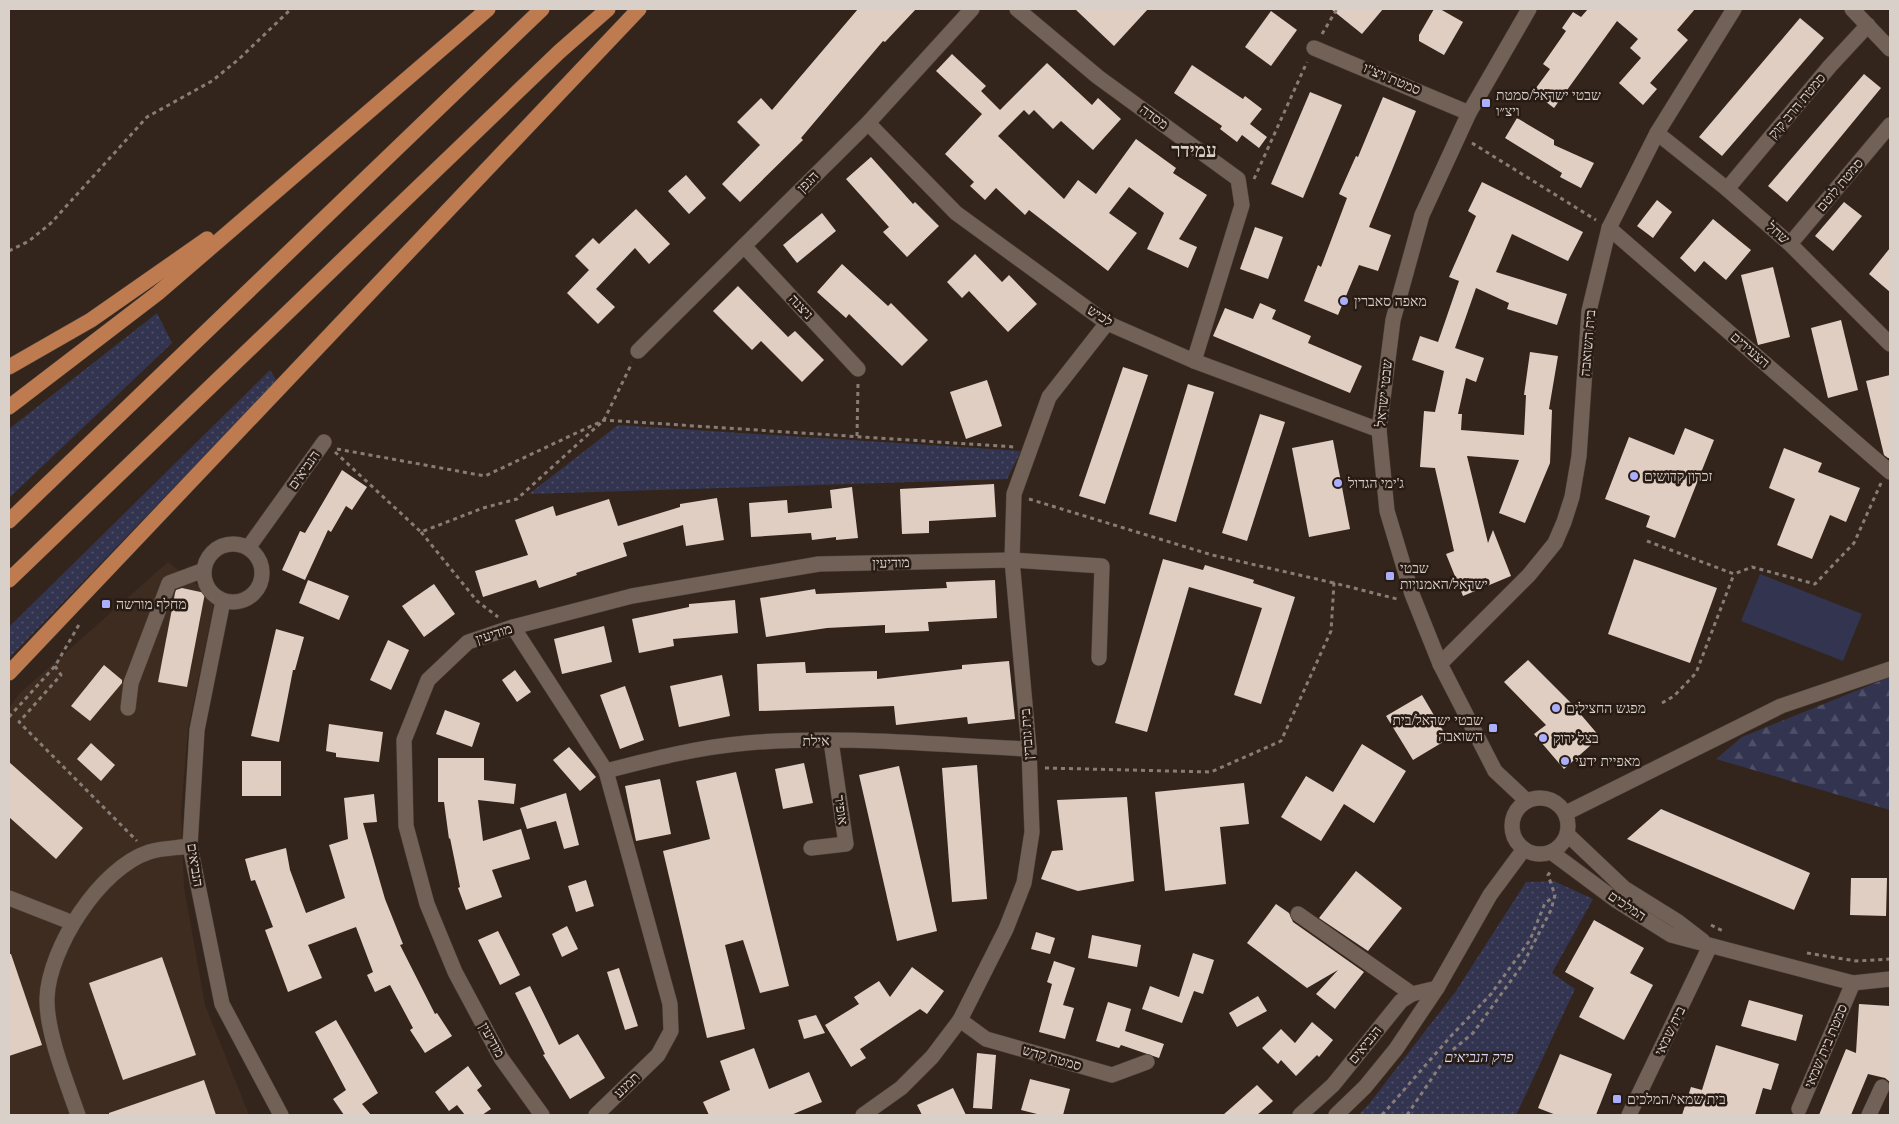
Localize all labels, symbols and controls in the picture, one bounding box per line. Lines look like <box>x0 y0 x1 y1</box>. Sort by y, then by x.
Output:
street label: סמטת ויצ"ו <box>1361 60 1423 98</box>
street label: סמטת הרב קוק <box>1765 70 1829 142</box>
place label: שבטי ישראל/סמטת ויצ״ו <box>1496 88 1601 119</box>
marker: שבטי ישראל/סמטת ויצ״ו <box>1480 97 1492 109</box>
street label: מסדה <box>1137 102 1171 132</box>
district label: עמידר <box>1171 140 1217 161</box>
street label: סמטת לוטם <box>1814 156 1866 214</box>
street label: הגפן <box>794 168 822 196</box>
street label: שחל <box>1763 218 1792 247</box>
street label: ניצנה <box>786 292 816 322</box>
place label: מאפה סאברין <box>1354 294 1427 309</box>
marker: מאפה סאברין <box>1338 295 1350 307</box>
street label: לכיש <box>1085 302 1115 330</box>
street label: בית השואבה <box>1578 309 1598 377</box>
street label: הצעירים <box>1728 329 1772 371</box>
street label: שבטי ישראל <box>1373 358 1395 428</box>
street label: הנביאים <box>285 448 323 492</box>
place label: זכרון קדושים <box>1644 469 1712 484</box>
marker: זכרון קדושים <box>1628 470 1640 482</box>
place label: ג'ימי הגדול <box>1347 476 1404 491</box>
marker: ג'ימי הגדול <box>1332 477 1344 489</box>
street label: מודיעין <box>872 555 910 571</box>
place label: שבטי ישראל/האמנויות <box>1400 561 1488 592</box>
marker: שבטי ישראל/האמנויות <box>1384 570 1396 582</box>
place label: מחלף מורשה <box>116 597 187 612</box>
marker: מחלף מורשה <box>100 598 112 610</box>
street label: מודיעין <box>474 621 514 647</box>
place label: מפגש החצילים <box>1566 701 1646 716</box>
marker: מפגש החצילים <box>1550 702 1562 714</box>
street label: בית גוברין <box>1018 708 1036 760</box>
place label: שבטי ישראל/בית השואבה <box>1392 713 1483 744</box>
marker: שבטי ישראל/בית השואבה <box>1487 722 1499 734</box>
place label: בצל ירוק <box>1553 731 1599 746</box>
marker: בצל ירוק <box>1537 732 1549 744</box>
street label: אילת <box>802 733 830 749</box>
place label: מאפיית ידעי <box>1575 754 1640 769</box>
marker: מאפיית ידעי <box>1559 755 1571 767</box>
street label: אופיר <box>831 794 851 826</box>
street label: הנביאים <box>184 842 206 888</box>
street label: המלכים <box>1605 888 1649 924</box>
street label: סמטת בית שמאי <box>1802 1002 1850 1090</box>
street label: בית שמאי <box>1652 1004 1688 1058</box>
street label: מודיעין <box>476 1020 508 1060</box>
street label: הנביאים <box>1345 1023 1385 1067</box>
street label: סמטת קדש <box>1021 1042 1083 1074</box>
park label: פרק הנביאים <box>1444 1050 1514 1065</box>
street label: תמנע <box>611 1069 643 1101</box>
place label: בית שמאי/המלכים <box>1627 1092 1726 1107</box>
marker: בית שמאי/המלכים <box>1611 1093 1623 1105</box>

